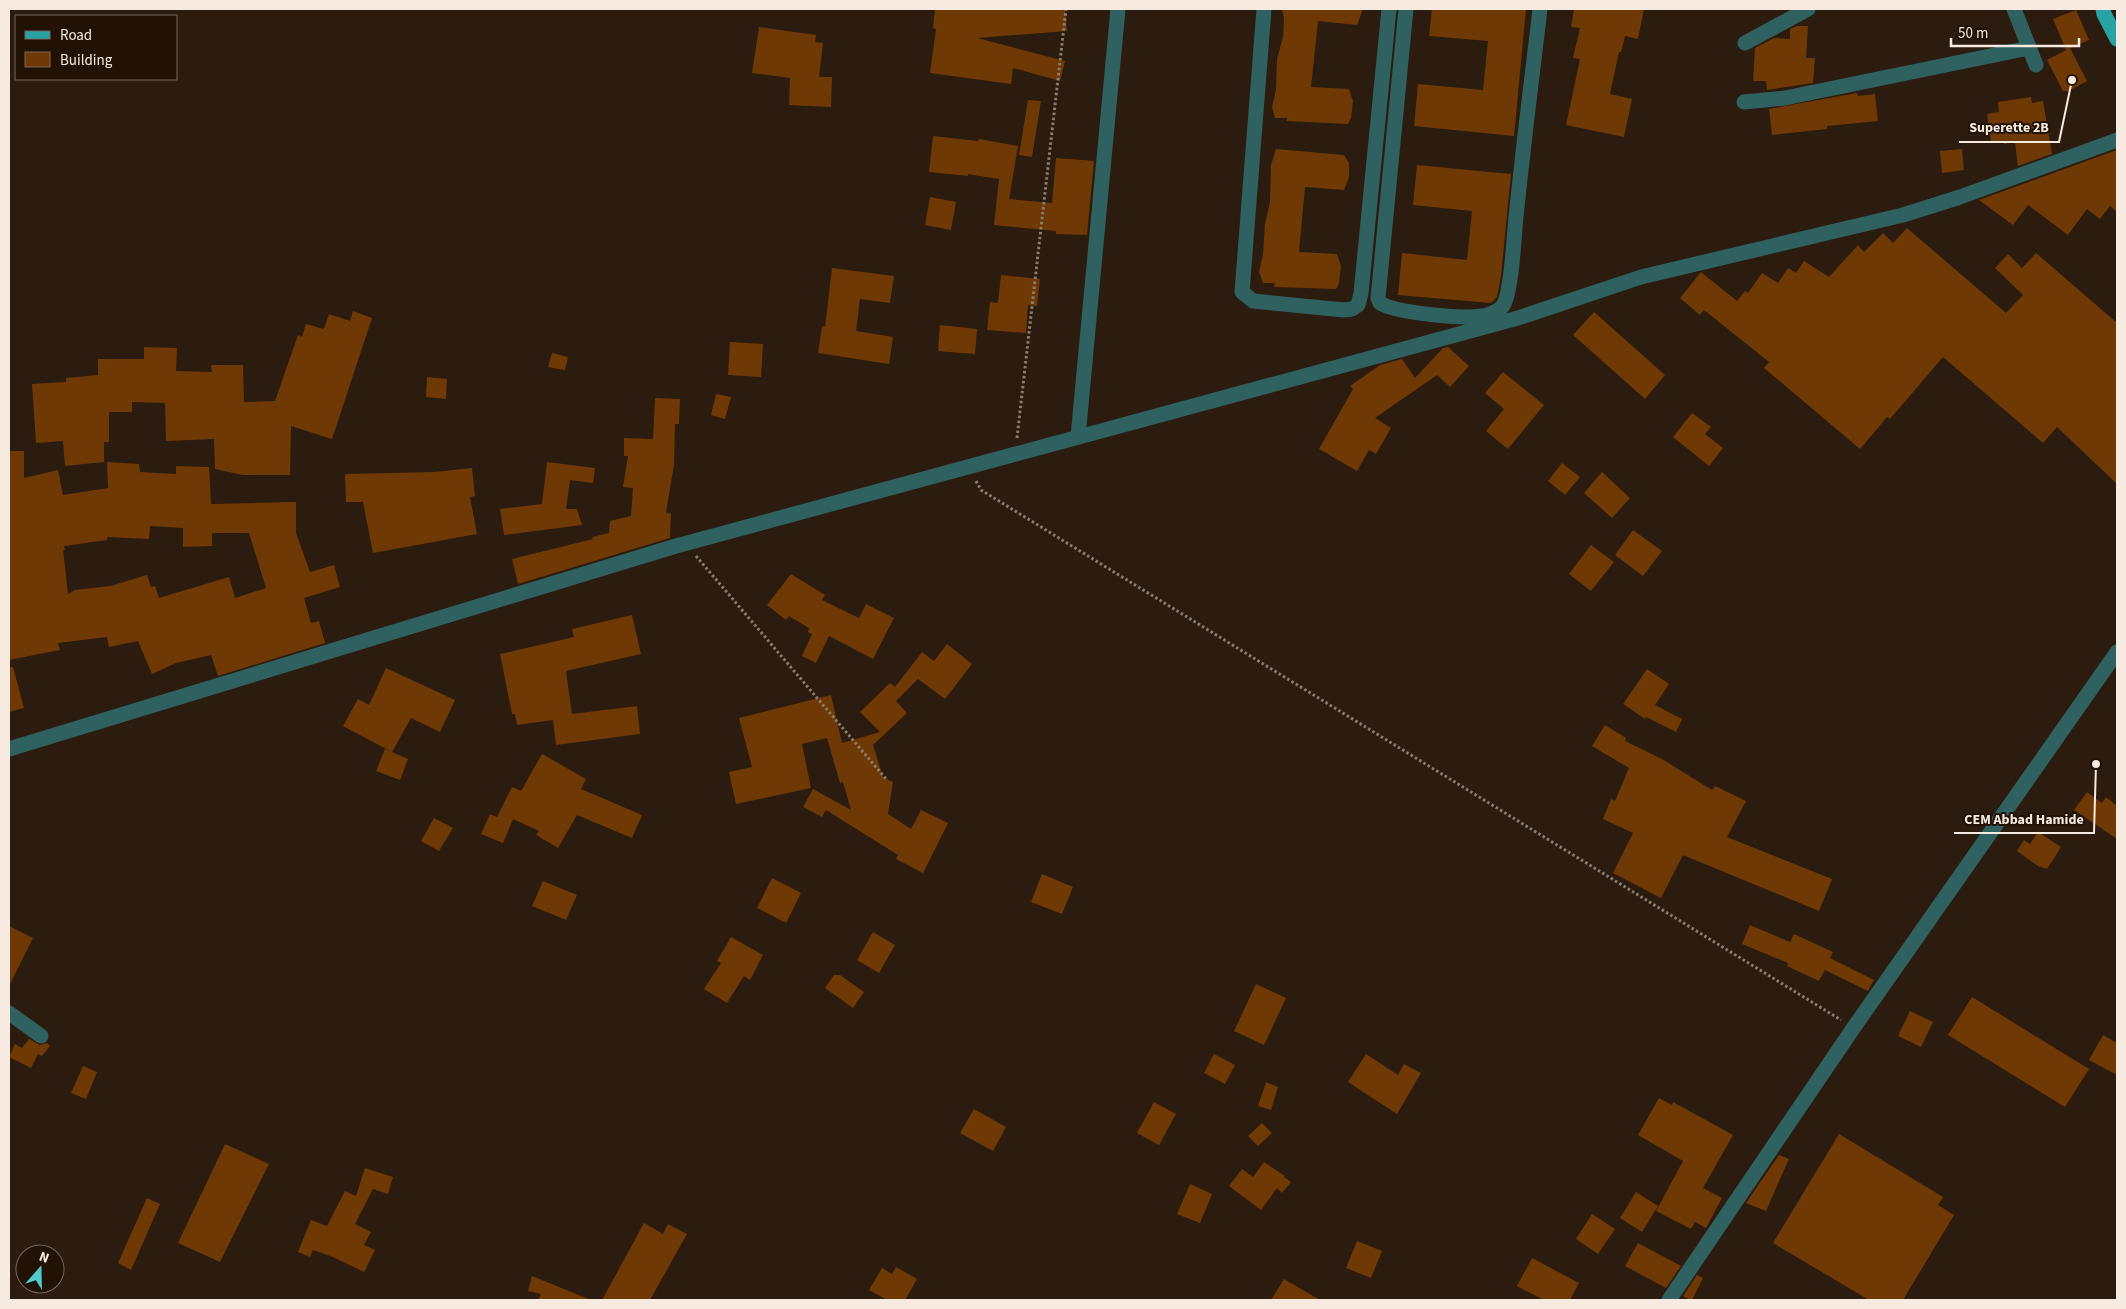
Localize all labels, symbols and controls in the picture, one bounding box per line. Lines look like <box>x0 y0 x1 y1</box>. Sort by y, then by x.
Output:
legend <box>15 15 178 80</box>
scale bar <box>1951 15 2078 47</box>
text: 50 m <box>1958 23 1988 44</box>
text: Road <box>60 25 92 46</box>
text: Building <box>60 50 113 71</box>
callout: Superette 2B <box>1959 113 2059 142</box>
text: Superette 2B <box>1969 118 2049 138</box>
callout: CEM Abbad Hamide <box>1954 804 2094 833</box>
text: CEM Abbad Hamide <box>1964 810 2084 830</box>
north arrow <box>15 1244 65 1294</box>
text: N <box>36 1247 52 1269</box>

